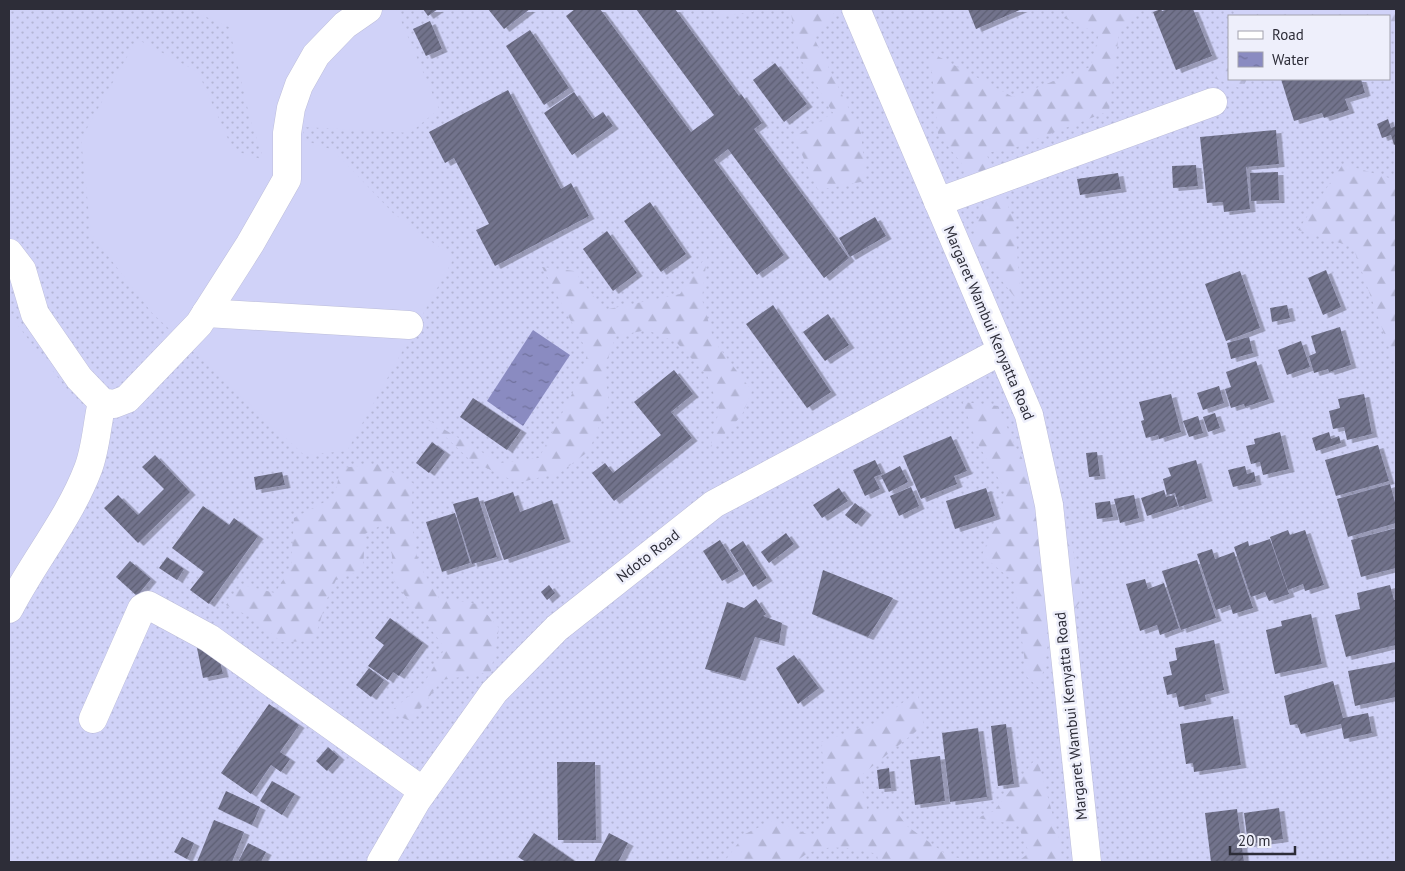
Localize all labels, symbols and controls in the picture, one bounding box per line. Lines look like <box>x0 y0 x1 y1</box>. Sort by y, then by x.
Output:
legend <box>1228 15 1390 80</box>
text: Road <box>1272 25 1304 44</box>
text: Water <box>1272 50 1309 69</box>
street label: Margaret Wambui Kenyatta Road <box>940 223 1039 423</box>
street label: Ndoto Road <box>612 525 683 586</box>
street label: Margaret Wambui Kenyatta Road <box>1050 611 1091 821</box>
scale bar <box>1230 824 1295 856</box>
text: 20 m <box>1238 831 1271 850</box>

